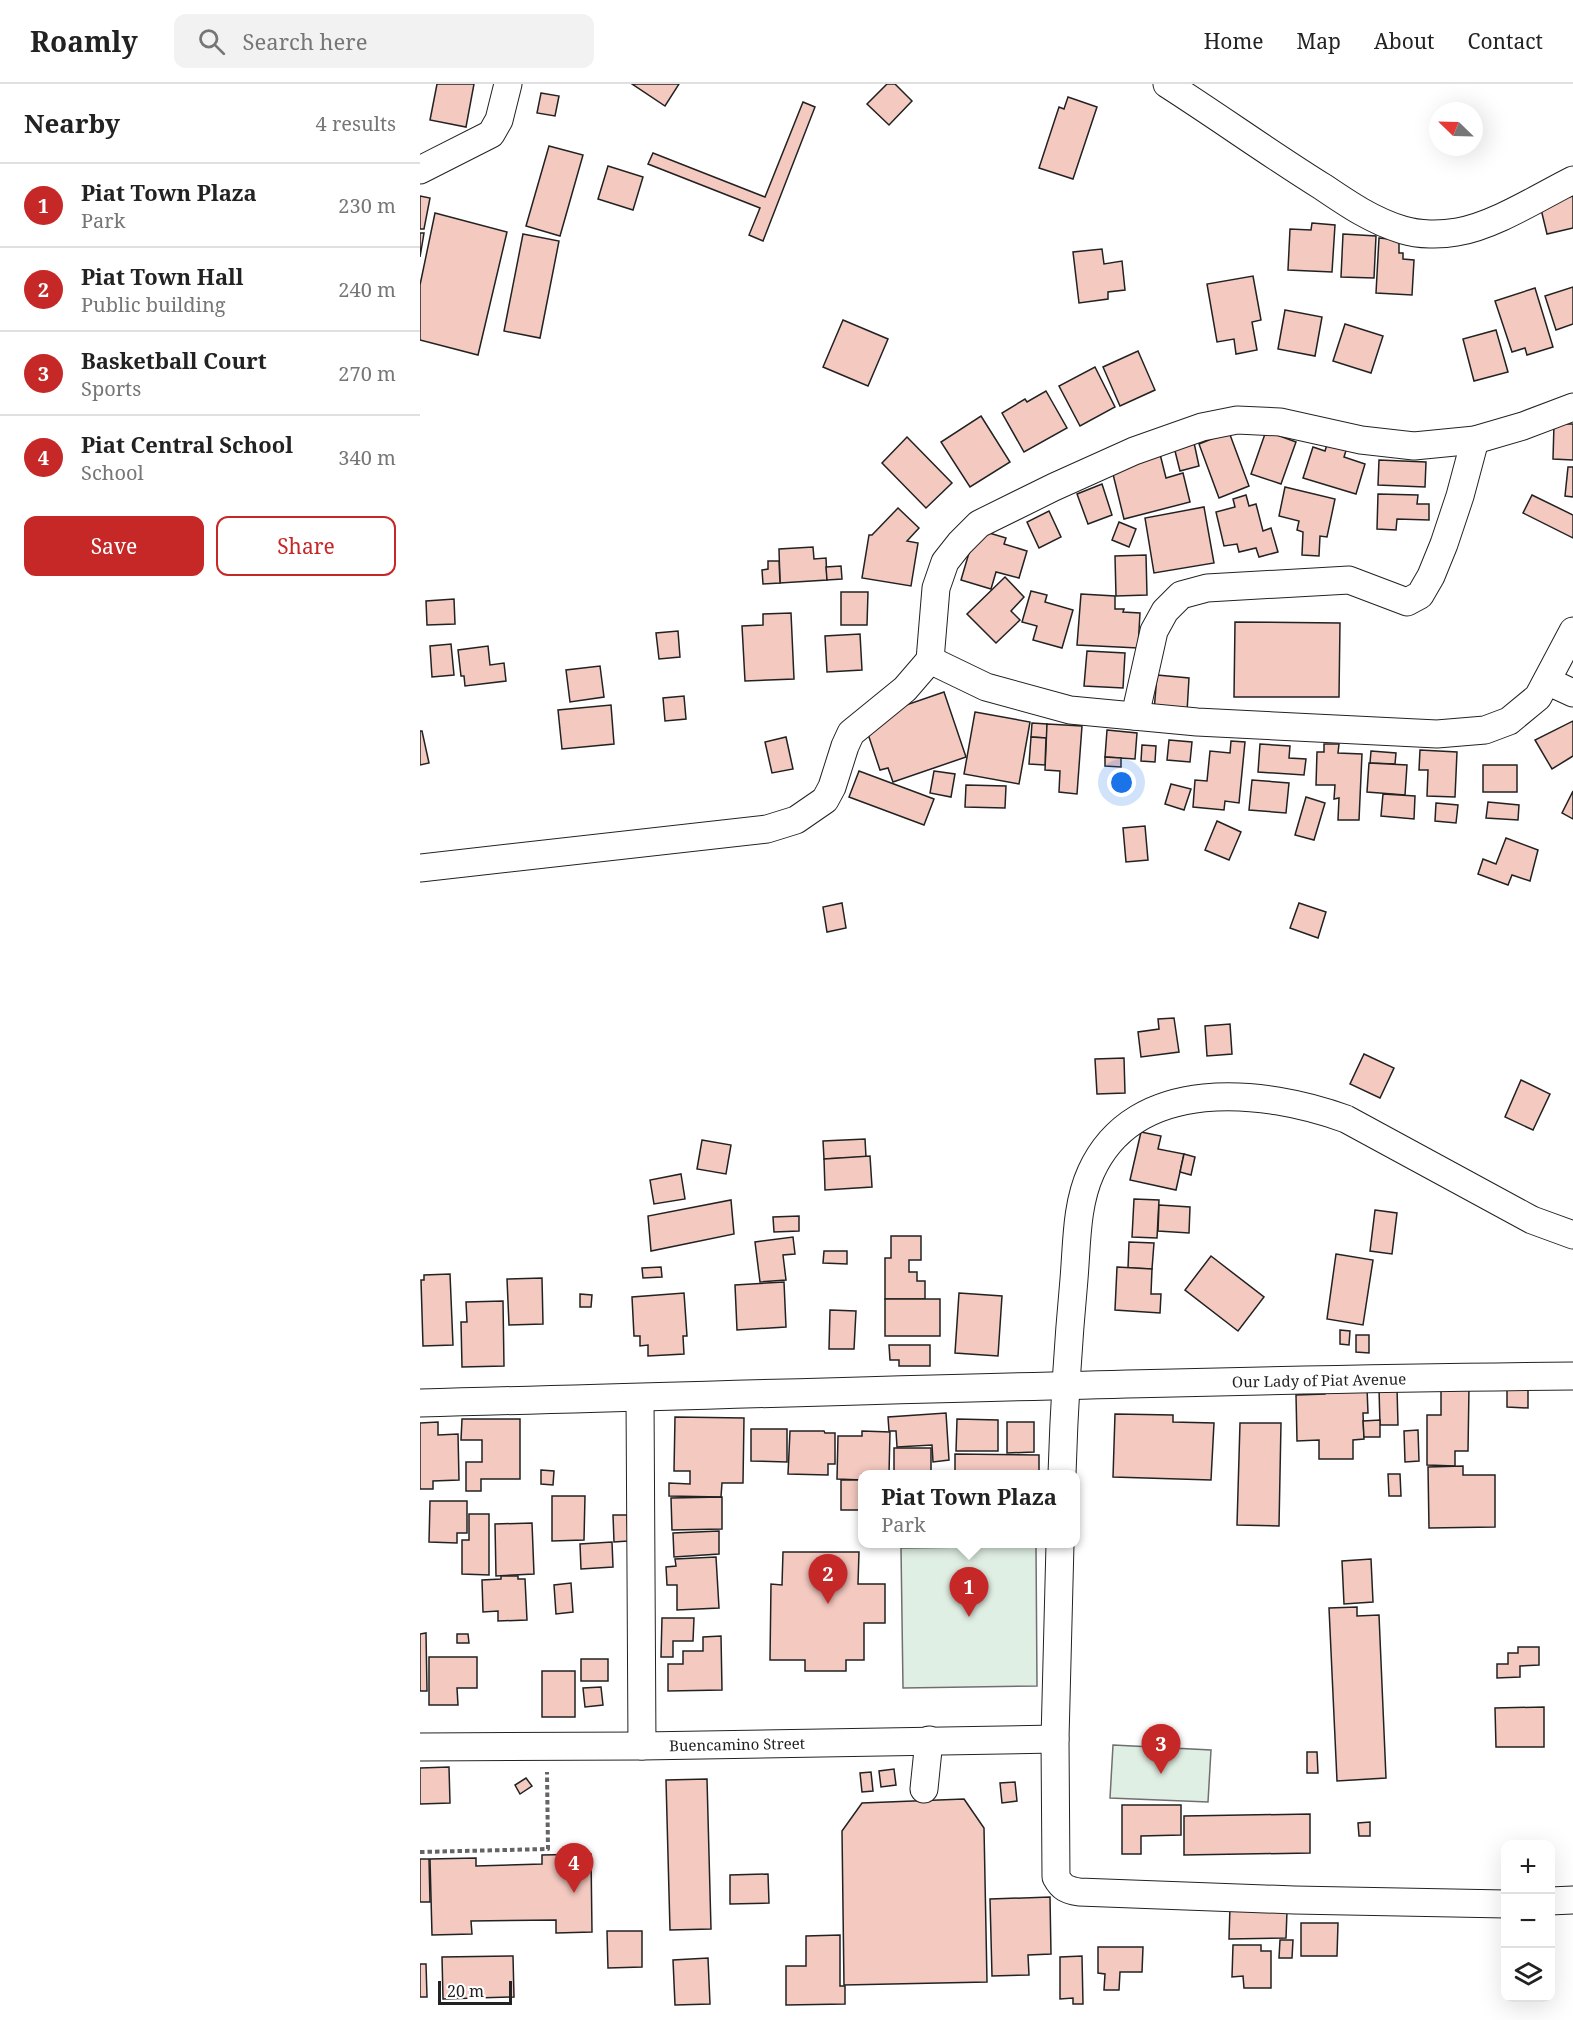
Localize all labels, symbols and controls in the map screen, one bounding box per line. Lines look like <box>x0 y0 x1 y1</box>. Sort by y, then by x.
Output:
search box <box>174 14 594 68</box>
text: Roamly <box>30 22 138 60</box>
icon: search <box>195 25 228 58</box>
text: Search here <box>243 26 367 56</box>
text: Home <box>1204 27 1264 55</box>
text: Map <box>1297 27 1341 55</box>
text: About <box>1374 27 1435 55</box>
text: Contact <box>1468 27 1543 55</box>
north arrow <box>1429 102 1483 156</box>
text: Nearby <box>24 105 120 141</box>
text: 4 results <box>316 110 396 137</box>
text: Piat Town Plaza <box>81 177 257 207</box>
text: 1 <box>38 192 49 219</box>
text: 230 m <box>338 192 396 219</box>
text: Park <box>81 207 125 234</box>
text: Piat Town Hall <box>81 261 244 291</box>
text: 2 <box>38 276 49 303</box>
text: 240 m <box>338 276 396 303</box>
text: Public building <box>81 291 226 318</box>
text: Basketball Court <box>81 345 267 375</box>
text: 3 <box>38 360 49 387</box>
text: 270 m <box>338 360 396 387</box>
text: Sports <box>81 375 141 402</box>
text: Piat Central School <box>81 429 293 459</box>
text: 4 <box>38 444 49 471</box>
text: 340 m <box>338 444 396 471</box>
text: School <box>81 459 144 486</box>
button: Save <box>24 516 204 576</box>
button: Share <box>216 516 396 576</box>
your location <box>1107 768 1136 797</box>
street label: Our Lady of Piat Avenue <box>1232 1368 1406 1392</box>
popup <box>858 1470 1080 1548</box>
text: Piat Town Plaza <box>881 1481 1057 1511</box>
text: Park <box>881 1511 926 1538</box>
pin: 2 <box>808 1554 848 1604</box>
pin: 1 <box>950 1568 988 1617</box>
pin: 3 <box>1142 1724 1180 1774</box>
street label: Buencamino Street <box>669 1733 805 1755</box>
map controls <box>1501 1840 1555 2002</box>
button: + <box>1501 1840 1555 1894</box>
pin: 4 <box>554 1844 594 1893</box>
button: − <box>1501 1894 1555 1948</box>
button: layers <box>1501 1948 1555 2002</box>
scale bar <box>438 1978 512 2006</box>
text: 20 m <box>447 1980 484 2002</box>

